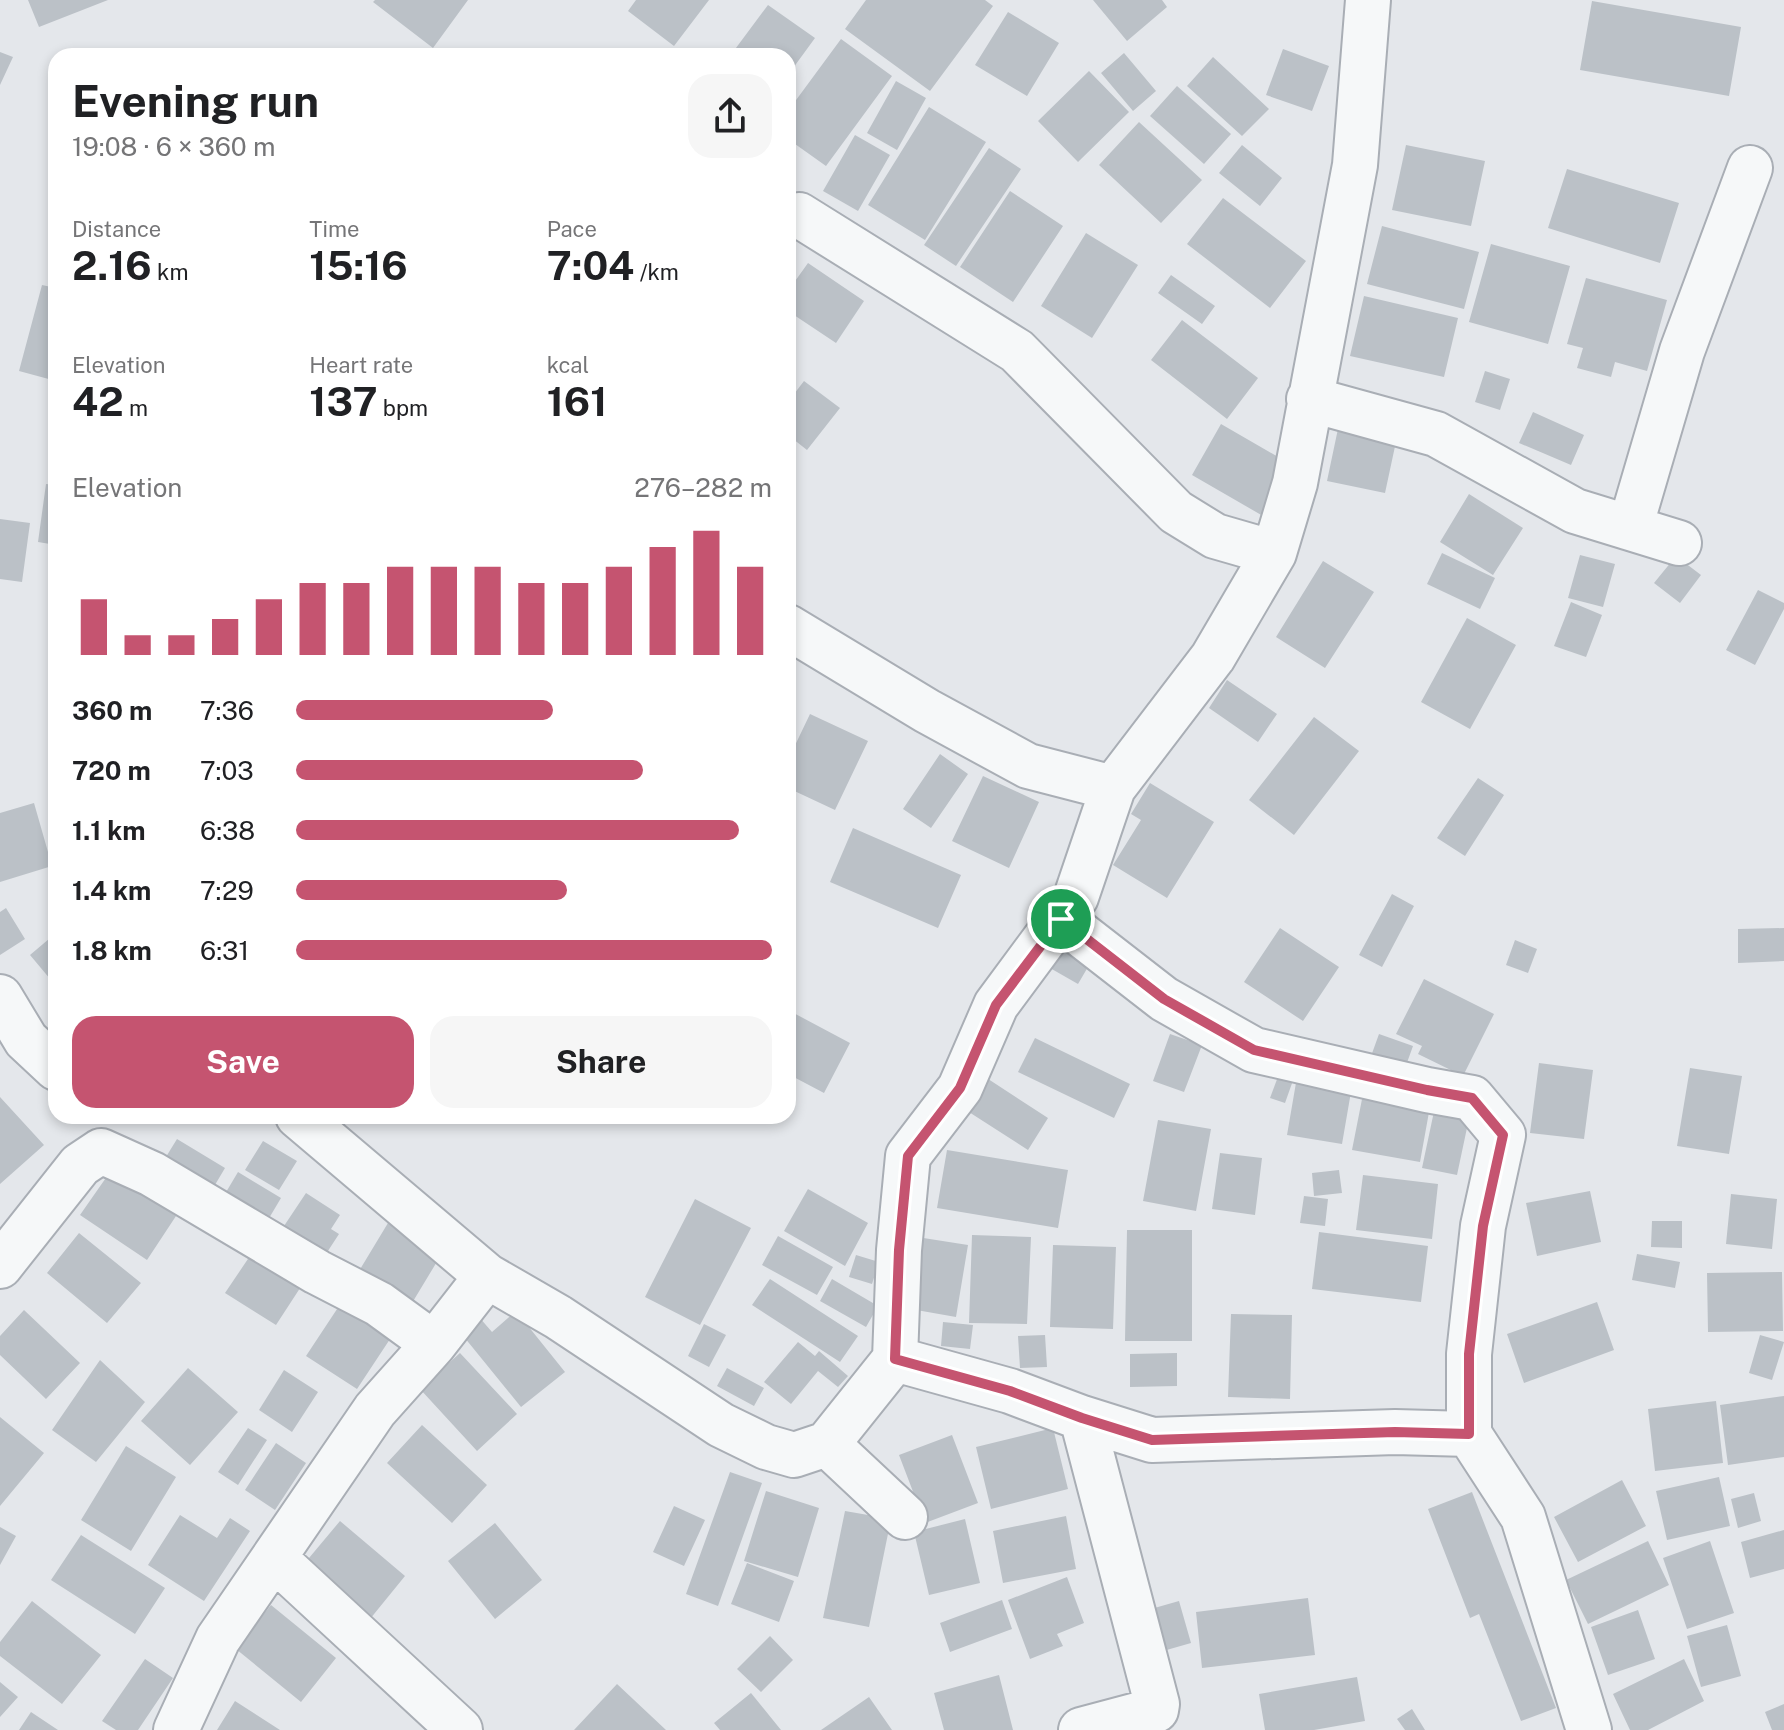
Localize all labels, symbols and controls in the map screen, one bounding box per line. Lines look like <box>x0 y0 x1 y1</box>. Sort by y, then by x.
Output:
button: share <box>688 74 772 158</box>
text: Evening run <box>72 75 319 127</box>
text: 19:08 · 6 × 360 m <box>72 131 276 162</box>
text: Distance <box>72 216 161 242</box>
text: Time <box>309 216 359 242</box>
text: Pace <box>547 216 597 242</box>
text: 2.16 <box>72 242 152 289</box>
text: 15:16 <box>309 242 408 289</box>
text: 7:04 <box>547 242 634 289</box>
text: km <box>152 259 188 285</box>
text: /km <box>634 259 679 285</box>
text: Elevation <box>72 352 165 378</box>
text: Heart rate <box>309 352 413 378</box>
text: kcal <box>547 352 589 378</box>
text: 42 <box>72 378 124 425</box>
text: 137 <box>309 378 377 425</box>
text: 161 <box>547 378 607 425</box>
text: m <box>124 395 148 421</box>
text: bpm <box>377 395 428 421</box>
text: Elevation <box>72 472 182 503</box>
text: 276–282 m <box>634 472 772 503</box>
text: 360 m <box>72 695 152 726</box>
text: 7:36 <box>200 695 254 726</box>
text: 720 m <box>72 755 151 786</box>
text: 7:03 <box>200 755 254 786</box>
text: 1.1 km <box>72 815 145 846</box>
text: 6:38 <box>200 815 255 846</box>
text: 1.4 km <box>72 875 151 906</box>
text: 7:29 <box>200 875 254 906</box>
pin <box>1027 885 1095 953</box>
icon: arrive <box>1039 897 1083 941</box>
text: 1.8 km <box>72 935 152 966</box>
text: 6:31 <box>200 935 249 966</box>
button: Save <box>72 1016 414 1108</box>
button: Share <box>430 1016 772 1108</box>

